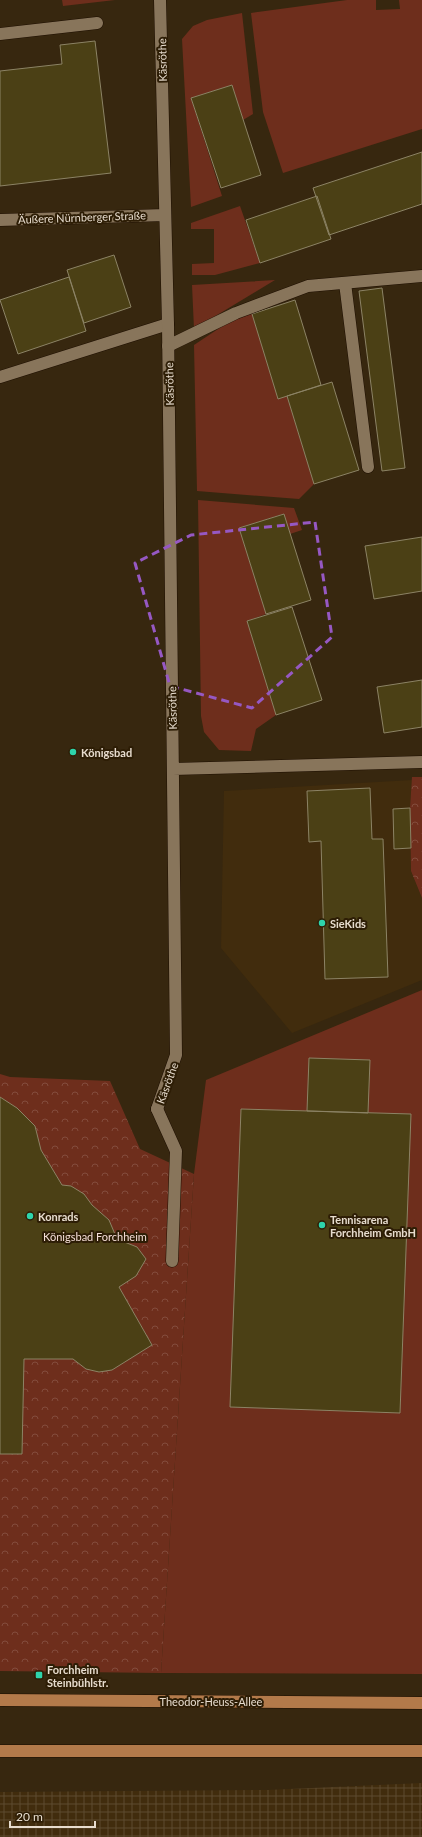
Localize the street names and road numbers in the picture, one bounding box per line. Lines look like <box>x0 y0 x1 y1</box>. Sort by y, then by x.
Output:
street label: Käsröthe <box>155 38 169 82</box>
street label: Äußere Nürnberger Straße <box>18 208 146 226</box>
street label: Käsröthe <box>162 362 176 406</box>
street label: Käsröthe <box>165 686 179 730</box>
street label: Käsröthe <box>153 1060 181 1106</box>
street label: Theodor-Heuss-Allee <box>160 1695 263 1708</box>

